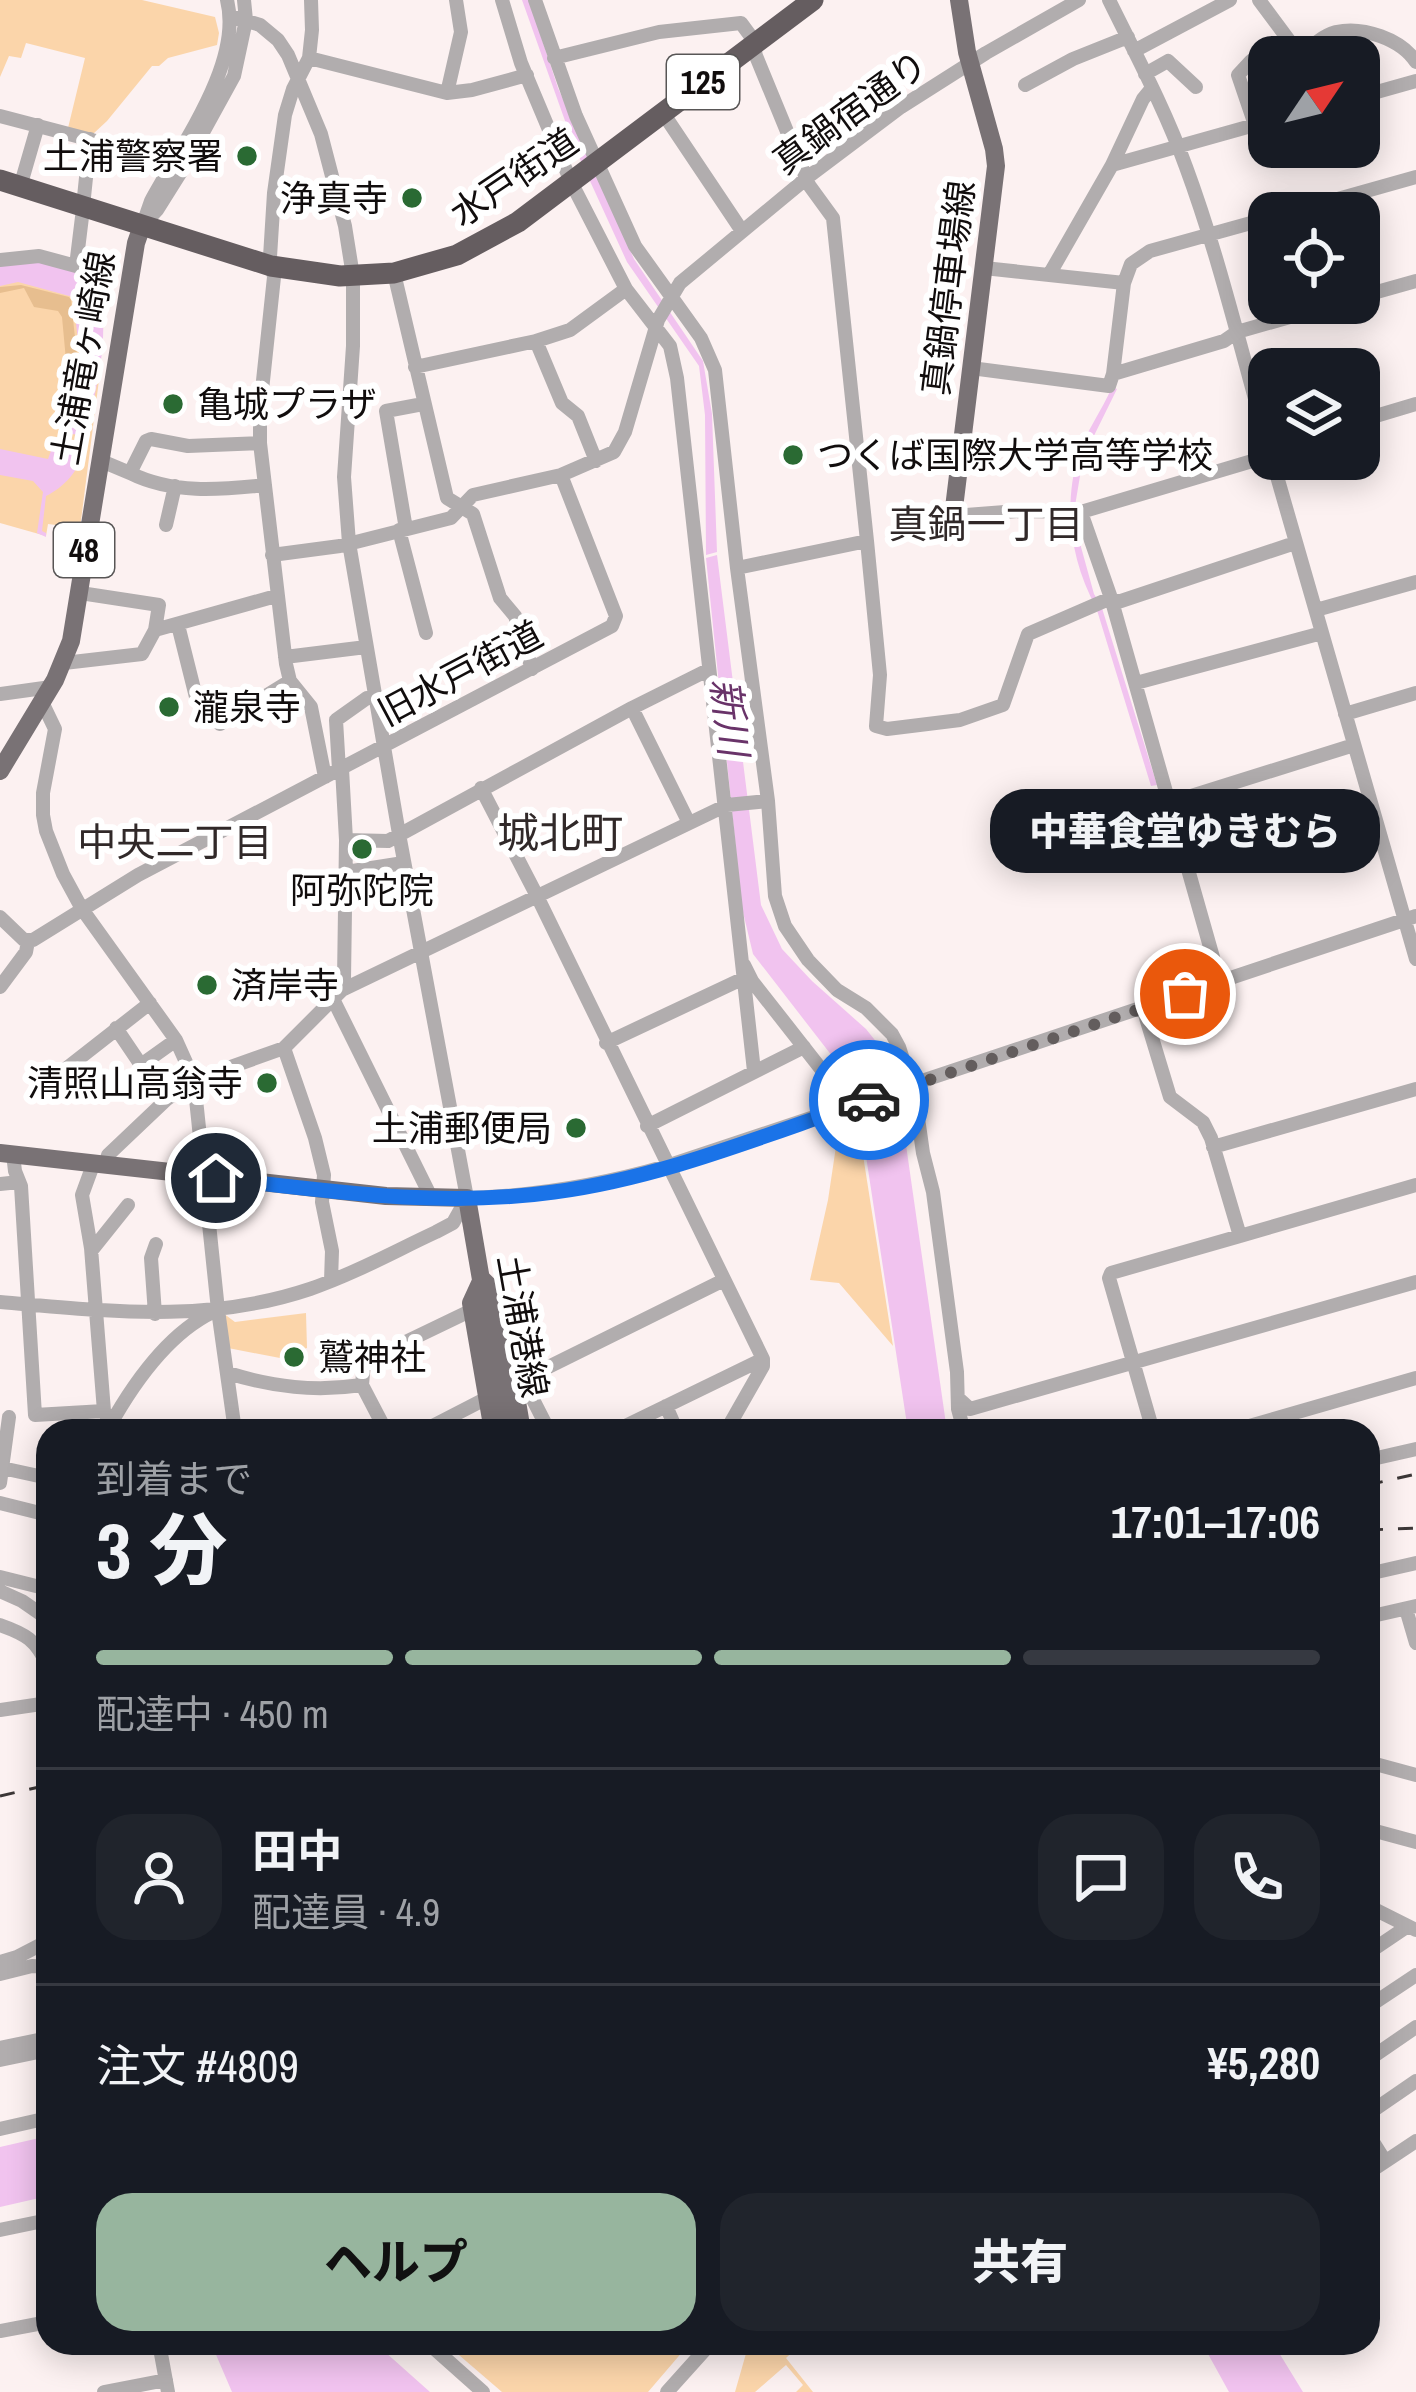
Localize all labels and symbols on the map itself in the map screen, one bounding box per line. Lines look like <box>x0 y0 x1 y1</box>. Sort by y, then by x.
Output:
north arrow <box>1248 36 1380 168</box>
street label: 真鍋宿通り <box>763 40 937 184</box>
road number: 125 <box>667 55 739 109</box>
street label: 水戸街道 <box>441 117 587 237</box>
place label: 土浦警察署 <box>43 132 223 180</box>
marker: 土浦警察署 <box>234 143 260 169</box>
place label: 浄真寺 <box>280 174 388 222</box>
street label: 真鍋停車場線 <box>911 178 985 398</box>
marker: 浄真寺 <box>399 185 425 211</box>
street label: 土浦竜ヶ崎線 <box>41 247 125 469</box>
place label: 亀城プラザ <box>197 380 377 428</box>
marker: 亀城プラザ <box>160 391 186 417</box>
place label: つくば国際大学高等学校 <box>817 431 1213 479</box>
marker: つくば国際大学高等学校 <box>780 442 806 468</box>
district label: 真鍋一丁目 <box>888 498 1084 550</box>
road number: 48 <box>54 523 114 577</box>
street label: 旧水戸街道 <box>369 610 551 736</box>
water label: 新川 <box>699 675 761 763</box>
place label: 瀧泉寺 <box>193 683 301 731</box>
marker: 瀧泉寺 <box>156 694 182 720</box>
callout: 中華食堂ゆきむら <box>990 790 1380 874</box>
district label: 城北町 <box>497 805 623 861</box>
district label: 中央二丁目 <box>77 816 273 868</box>
marker: 阿弥陀院 <box>349 836 375 862</box>
place label: 阿弥陀院 <box>290 866 434 914</box>
pin <box>1134 943 1236 1045</box>
place label: 済岸寺 <box>231 961 339 1009</box>
marker: 済岸寺 <box>194 972 220 998</box>
courier <box>809 1040 929 1160</box>
place label: 清照山高翁寺 <box>27 1059 243 1107</box>
marker: 清照山高翁寺 <box>254 1070 280 1096</box>
place label: 土浦郵便局 <box>372 1104 552 1152</box>
marker: 土浦郵便局 <box>563 1115 589 1141</box>
pin <box>165 1127 267 1229</box>
street label: 土浦港線 <box>487 1251 559 1401</box>
place label: 鷲神社 <box>318 1333 426 1381</box>
marker: 鷲神社 <box>281 1344 307 1370</box>

